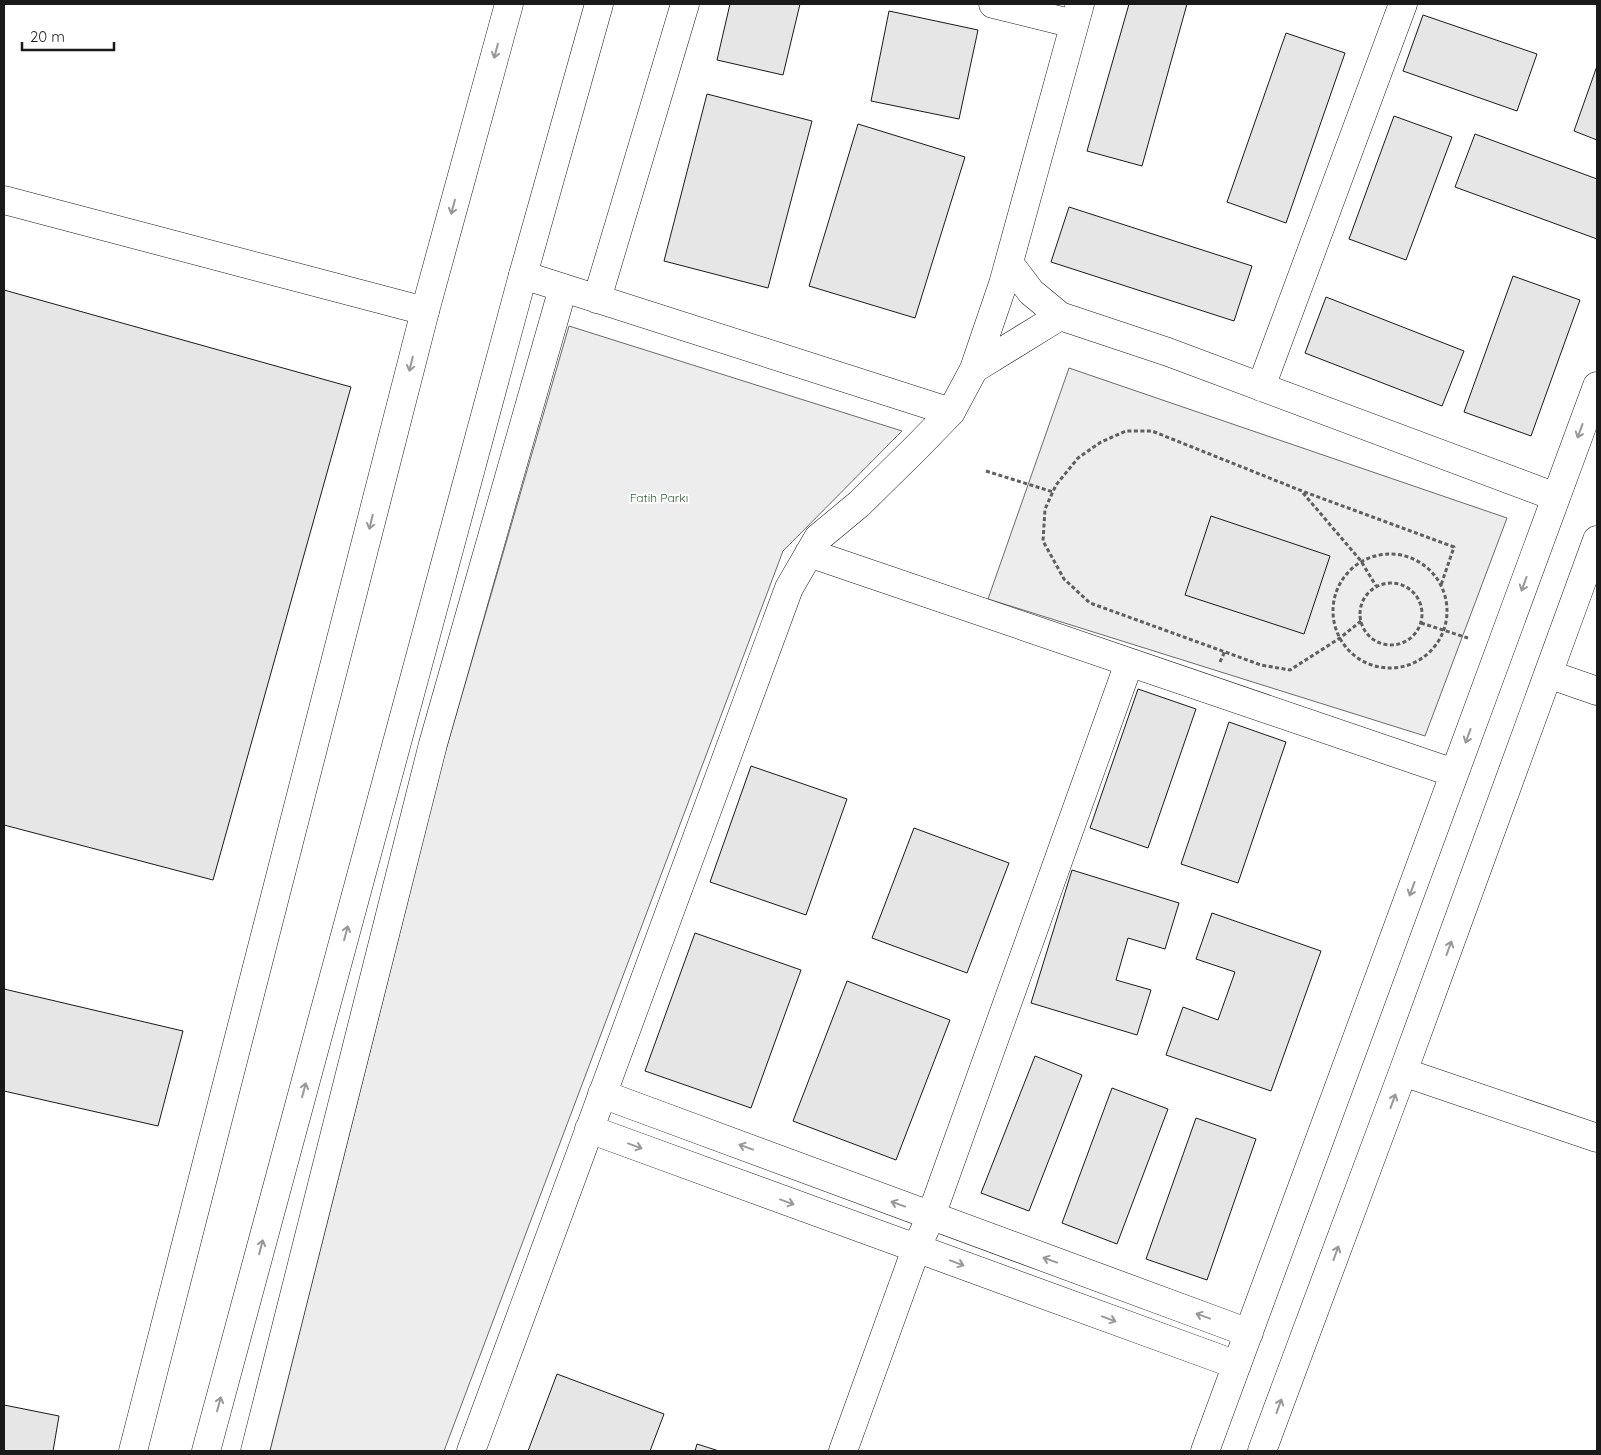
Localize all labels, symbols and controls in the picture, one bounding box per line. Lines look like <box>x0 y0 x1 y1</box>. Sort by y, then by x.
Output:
scale bar <box>22 20 115 52</box>
text: 20 m <box>30 27 65 46</box>
one-way arrow <box>491 42 501 58</box>
one-way arrow <box>448 199 458 215</box>
one-way arrow <box>406 356 415 372</box>
one-way arrow <box>1575 423 1584 439</box>
park label: Fatih Parkı <box>630 490 688 505</box>
one-way arrow <box>366 513 375 529</box>
one-way arrow <box>1519 576 1528 591</box>
one-way arrow <box>1463 728 1472 744</box>
one-way arrow <box>1407 881 1416 896</box>
one-way arrow <box>342 926 351 942</box>
one-way arrow <box>1445 941 1454 957</box>
one-way arrow <box>299 1083 309 1099</box>
one-way arrow <box>1389 1094 1398 1109</box>
one-way arrow <box>627 1142 642 1151</box>
one-way arrow <box>738 1142 754 1151</box>
one-way arrow <box>779 1198 795 1207</box>
one-way arrow <box>891 1199 906 1208</box>
one-way arrow <box>257 1240 267 1256</box>
one-way arrow <box>1332 1246 1341 1261</box>
one-way arrow <box>1043 1255 1059 1264</box>
one-way arrow <box>948 1259 964 1268</box>
one-way arrow <box>1196 1311 1211 1320</box>
one-way arrow <box>1101 1315 1117 1324</box>
one-way arrow <box>215 1397 224 1413</box>
one-way arrow <box>1275 1398 1284 1414</box>

